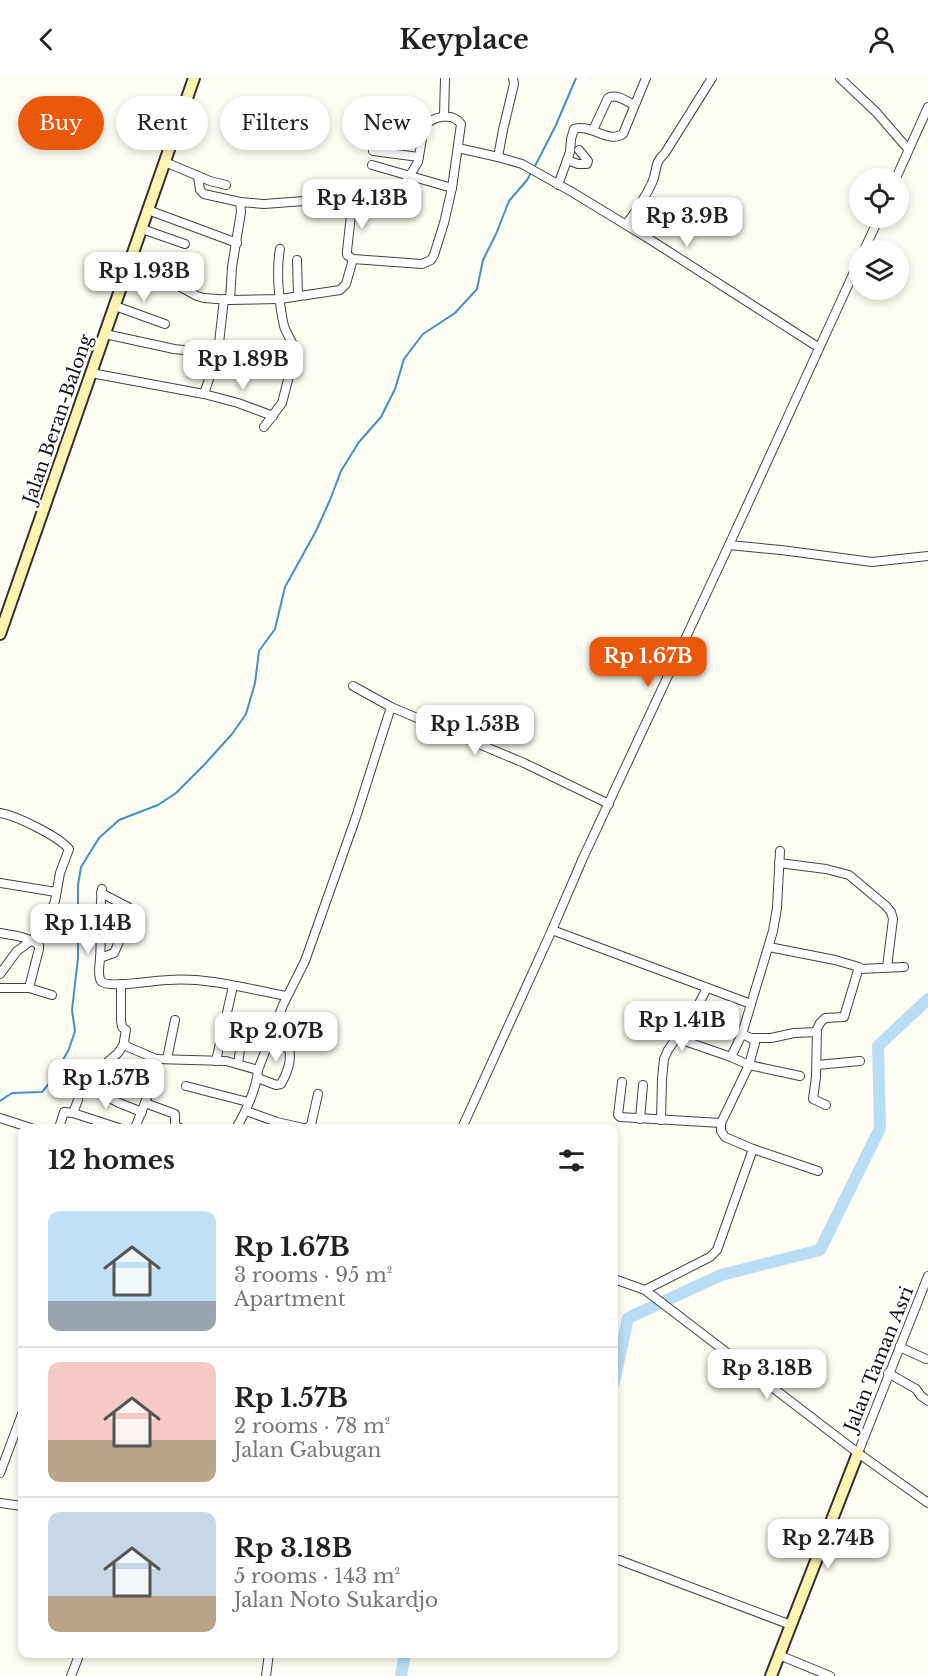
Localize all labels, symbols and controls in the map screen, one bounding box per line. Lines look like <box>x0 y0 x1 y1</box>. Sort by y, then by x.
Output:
icon: back <box>30 23 63 56</box>
text: Keyplace <box>399 23 529 56</box>
icon: person <box>865 23 898 56</box>
chip: Buy <box>18 96 104 150</box>
chip: Rent <box>116 96 208 150</box>
chip: Filters <box>220 96 330 150</box>
chip: New <box>342 96 432 150</box>
map controls <box>849 168 909 300</box>
button: locate <box>849 168 909 228</box>
pin: Rp 4.13B <box>300 179 424 230</box>
text: Rp 4.13B <box>316 186 408 210</box>
pin: Rp 3.9B <box>632 197 742 248</box>
text: Rp 3.9B <box>646 204 728 228</box>
button: layers <box>849 240 909 300</box>
pin: Rp 1.93B <box>82 252 206 303</box>
text: Rp 1.93B <box>98 259 190 283</box>
street label: Jalan Beran-Balong <box>18 331 97 508</box>
pin: Rp 1.89B <box>181 340 305 391</box>
text: Rp 1.89B <box>197 347 289 371</box>
pin: Rp 1.67B <box>586 637 710 688</box>
text: Rp 1.67B <box>604 644 692 668</box>
pin: Rp 1.53B <box>413 705 537 756</box>
text: Rp 1.53B <box>430 712 520 736</box>
pin: Rp 1.14B <box>26 904 150 955</box>
text: Rp 1.14B <box>44 911 132 935</box>
pin: Rp 1.41B <box>620 1001 744 1052</box>
text: Rp 1.41B <box>638 1008 726 1032</box>
pin: Rp 2.07B <box>214 1012 338 1063</box>
text: Rp 2.07B <box>229 1019 323 1043</box>
pin: Rp 1.57B <box>44 1059 168 1110</box>
text: Rp 1.57B <box>62 1066 150 1090</box>
text: 12 homes <box>48 1144 175 1176</box>
icon: filters <box>555 1144 588 1177</box>
text: Rp 1.67B <box>234 1231 350 1263</box>
icon: home <box>96 1235 168 1307</box>
text: 3 rooms · 95 m² <box>234 1263 392 1287</box>
street label: Jalan Taman Asri <box>839 1283 918 1437</box>
text: Apartment <box>234 1287 345 1311</box>
pin: Rp 3.18B <box>705 1349 829 1400</box>
text: Rp 3.18B <box>722 1356 812 1380</box>
text: Rp 1.57B <box>234 1382 348 1414</box>
icon: home <box>96 1386 168 1458</box>
text: 2 rooms · 78 m² <box>234 1414 390 1438</box>
text: Jalan Gabugan <box>234 1438 381 1462</box>
pin: Rp 2.74B <box>766 1519 890 1570</box>
text: Rp 2.74B <box>782 1526 874 1550</box>
text: Rp 3.18B <box>234 1532 352 1564</box>
icon: home <box>96 1536 168 1608</box>
text: 5 rooms · 143 m² <box>234 1564 400 1588</box>
text: Jalan Noto Sukardjo <box>234 1588 438 1612</box>

